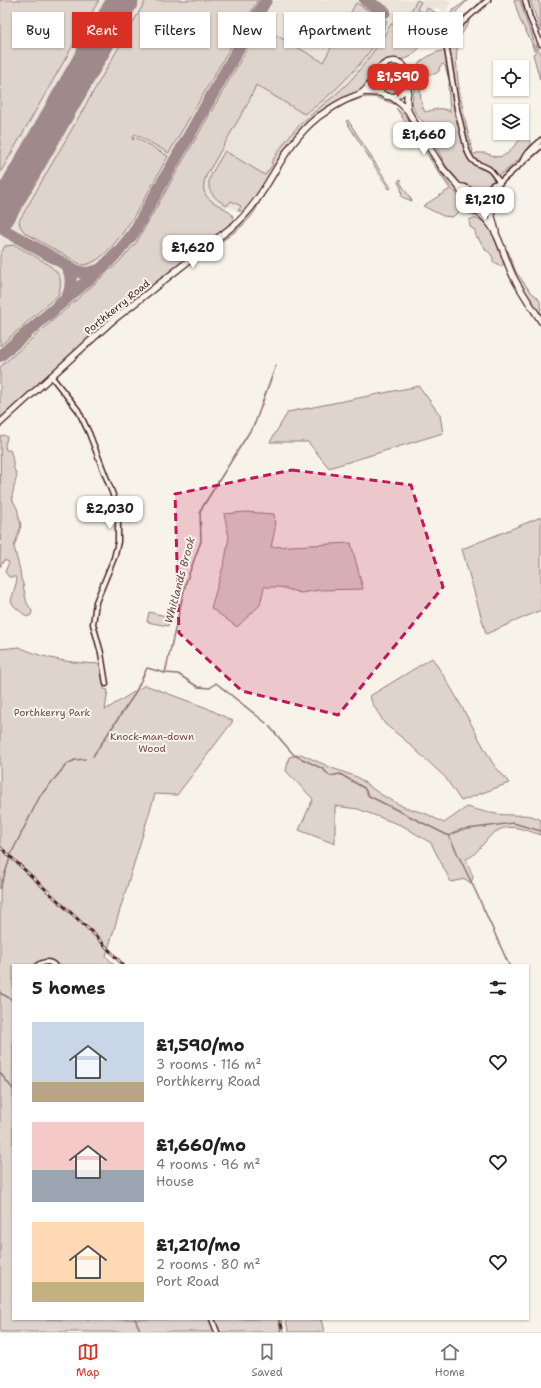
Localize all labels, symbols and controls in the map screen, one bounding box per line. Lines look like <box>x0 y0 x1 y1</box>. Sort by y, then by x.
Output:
chip: Buy <box>12 12 64 48</box>
chip: Rent <box>72 12 132 48</box>
chip: Filters <box>140 12 210 48</box>
chip: New <box>218 12 276 48</box>
chip: Apartment <box>284 12 385 48</box>
chip: House <box>393 12 463 48</box>
map controls <box>493 60 529 140</box>
button: locate <box>493 60 529 96</box>
pin: £1,590 <box>365 64 431 98</box>
text: £1,590 <box>377 68 419 85</box>
button: layers <box>493 104 529 140</box>
pin: £1,660 <box>391 122 457 156</box>
text: £1,660 <box>402 126 446 143</box>
pin: £1,210 <box>452 187 518 221</box>
text: £1,210 <box>465 191 505 208</box>
pin: £1,620 <box>160 235 226 269</box>
text: £1,620 <box>171 239 215 256</box>
street label: Porthkerry Road <box>82 276 153 337</box>
pin: £2,030 <box>77 496 143 530</box>
text: £2,030 <box>86 500 134 517</box>
water label: Whitlands Brook <box>161 534 199 625</box>
park label: Porthkerry Park <box>14 706 91 719</box>
park label: Knock-man-down Wood <box>110 730 194 755</box>
text: 5 homes <box>32 977 105 999</box>
icon: filters <box>487 977 509 999</box>
text: £1,590/mo <box>156 1034 245 1056</box>
icon: home <box>64 1038 112 1086</box>
icon: heart <box>487 1051 509 1073</box>
text: 3 rooms · 116 m² <box>156 1056 262 1073</box>
text: Porthkerry Road <box>156 1073 260 1090</box>
text: £1,660/mo <box>156 1134 246 1156</box>
icon: home <box>64 1138 112 1186</box>
icon: heart <box>487 1151 509 1173</box>
text: 4 rooms · 96 m² <box>156 1156 260 1173</box>
text: House <box>156 1173 194 1190</box>
text: £1,210/mo <box>156 1234 241 1256</box>
icon: home <box>64 1238 112 1286</box>
icon: heart <box>487 1251 509 1273</box>
text: 2 rooms · 80 m² <box>156 1256 260 1273</box>
text: Port Road <box>156 1273 219 1290</box>
tab: Map <box>76 1341 100 1380</box>
tab: Saved <box>252 1341 283 1380</box>
tab: Home <box>435 1341 465 1380</box>

